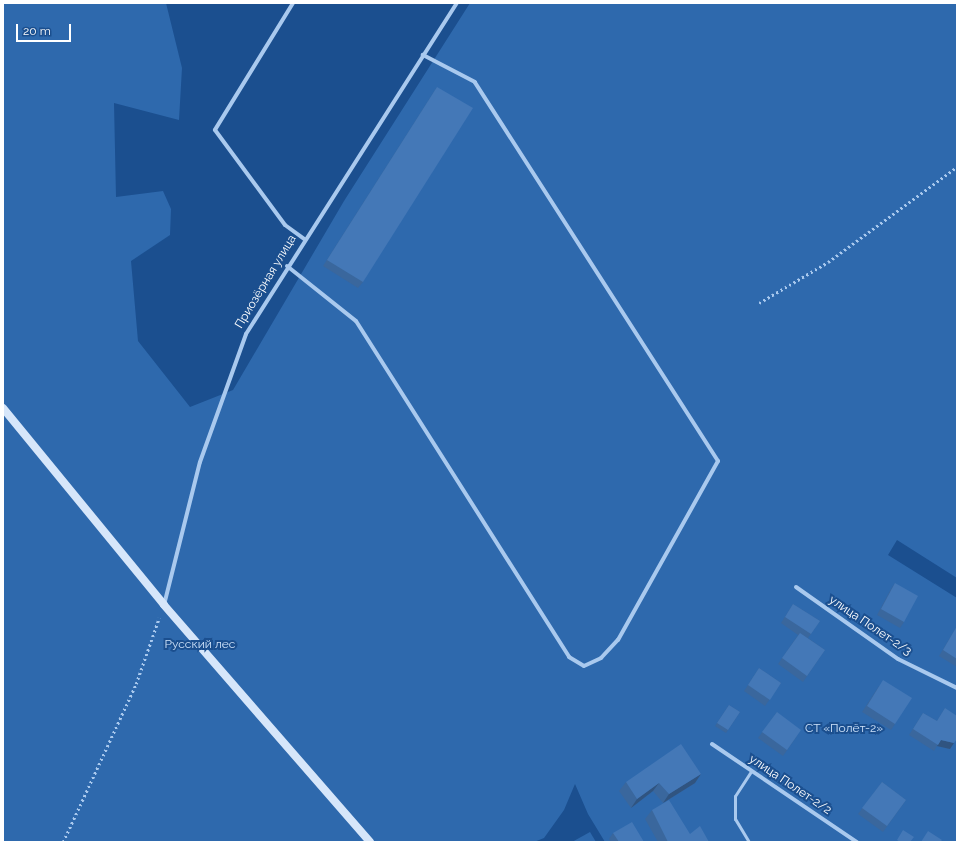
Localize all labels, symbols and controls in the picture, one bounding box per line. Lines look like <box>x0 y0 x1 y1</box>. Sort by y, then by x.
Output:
scale bar <box>18 16 73 42</box>
text: 20 m <box>23 24 51 38</box>
street label: Приозёрная улица <box>232 232 300 332</box>
street label: улица Полет-2/3 <box>826 593 914 659</box>
park label: Русский лес <box>165 638 235 652</box>
park label: СТ «Полёт-2» <box>805 722 883 736</box>
street label: улица Полет-2/2 <box>746 752 834 818</box>

